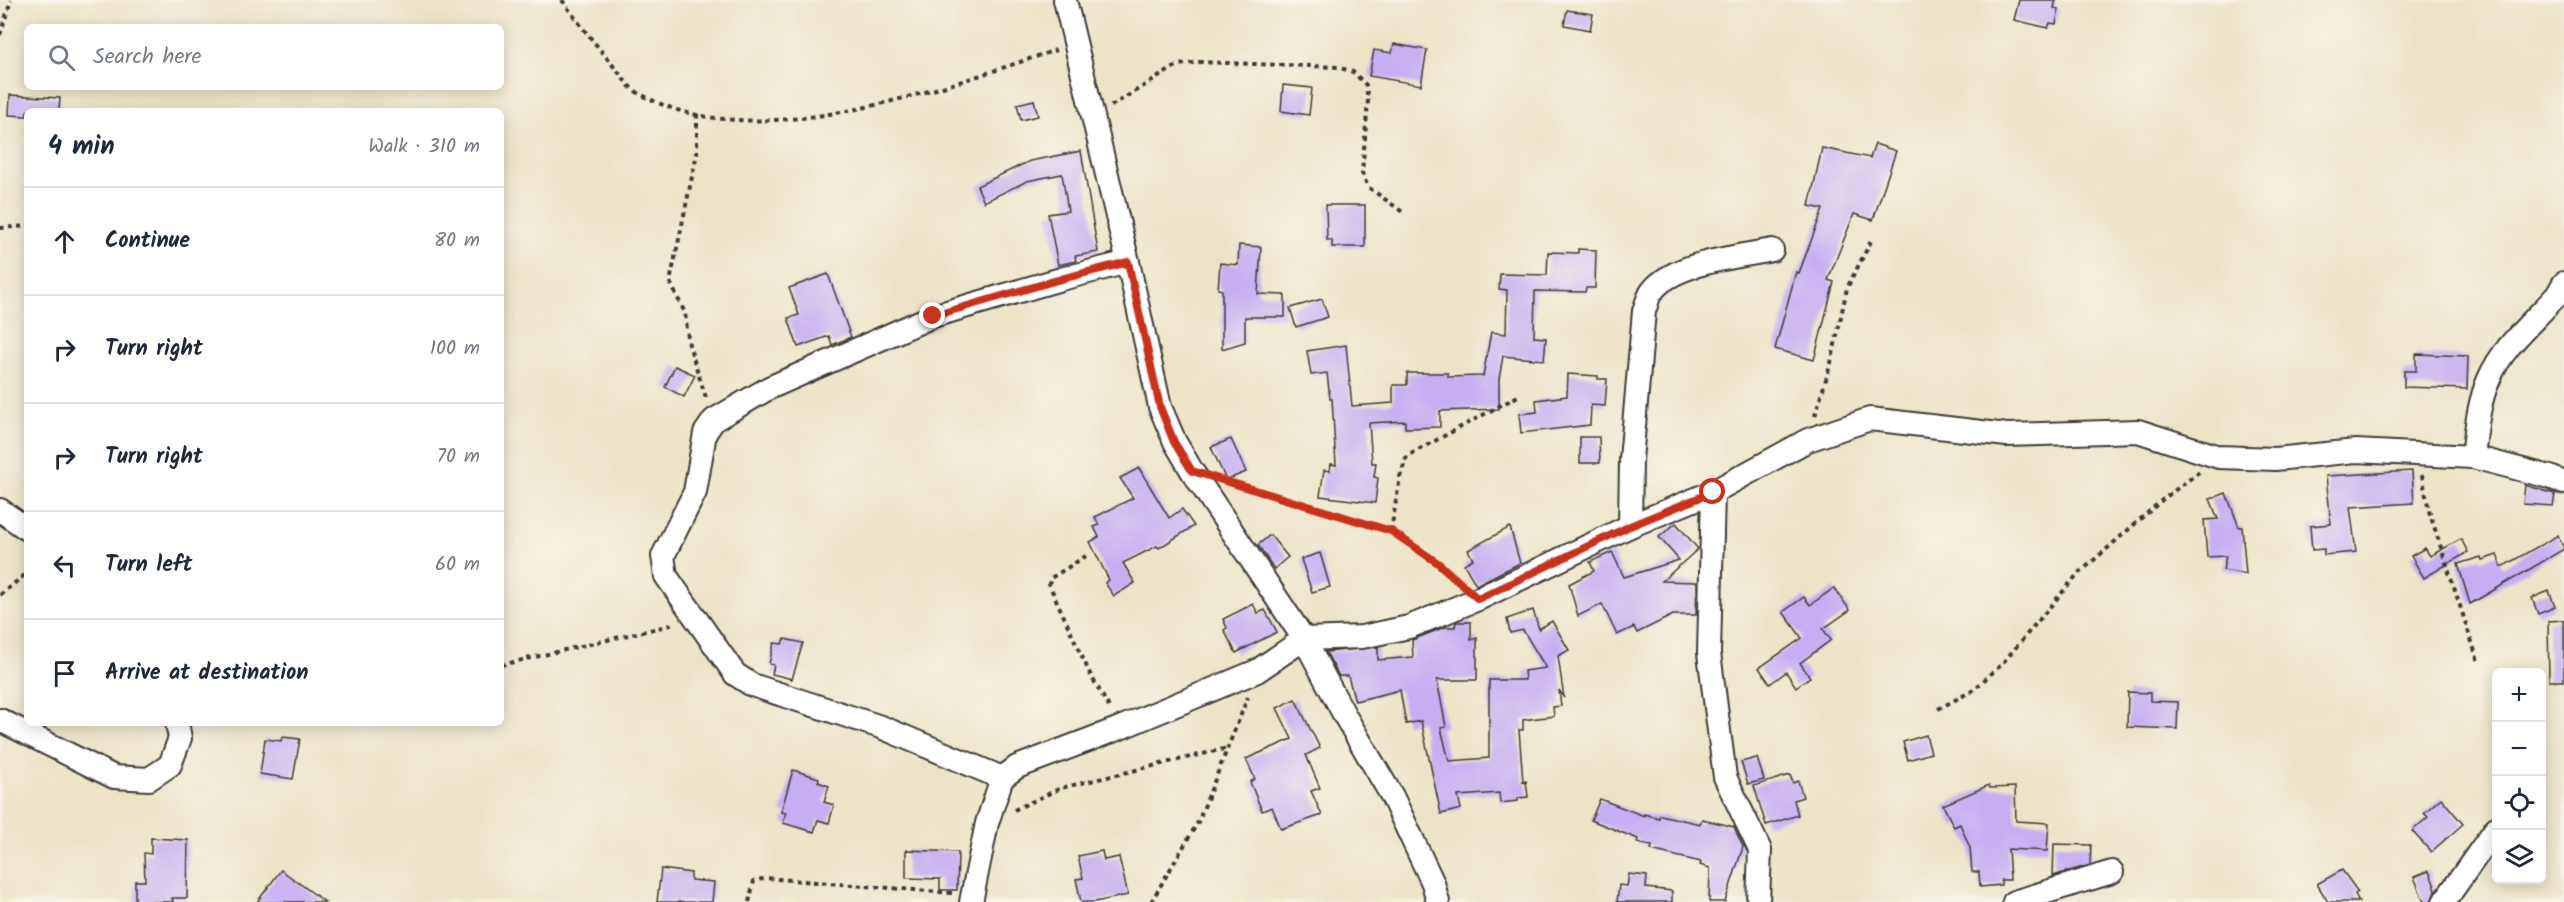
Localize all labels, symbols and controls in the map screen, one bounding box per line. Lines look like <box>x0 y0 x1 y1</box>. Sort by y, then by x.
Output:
search box <box>24 24 504 90</box>
text: Search here <box>93 40 201 75</box>
icon: search <box>45 41 78 74</box>
text: 4 min <box>48 126 115 168</box>
text: Walk · 310 m <box>368 131 480 163</box>
text: Continue <box>105 224 190 259</box>
icon: ahead <box>48 225 81 258</box>
text: 80 m <box>434 225 480 257</box>
route end <box>919 302 945 328</box>
text: Turn right <box>105 332 203 367</box>
icon: right <box>48 333 81 366</box>
text: 100 m <box>430 333 480 365</box>
text: Turn right <box>105 440 203 475</box>
icon: right <box>48 441 81 474</box>
text: 70 m <box>437 441 480 473</box>
route start <box>1699 478 1725 504</box>
text: Turn left <box>105 548 192 583</box>
icon: left <box>48 549 81 582</box>
text: 60 m <box>435 549 480 581</box>
text: Arrive at destination <box>105 656 308 691</box>
icon: arrive <box>48 657 81 690</box>
map controls <box>2492 668 2546 884</box>
button: + <box>2492 668 2546 722</box>
button: − <box>2492 722 2546 776</box>
button: locate <box>2492 776 2546 830</box>
button: layers <box>2492 830 2546 884</box>

